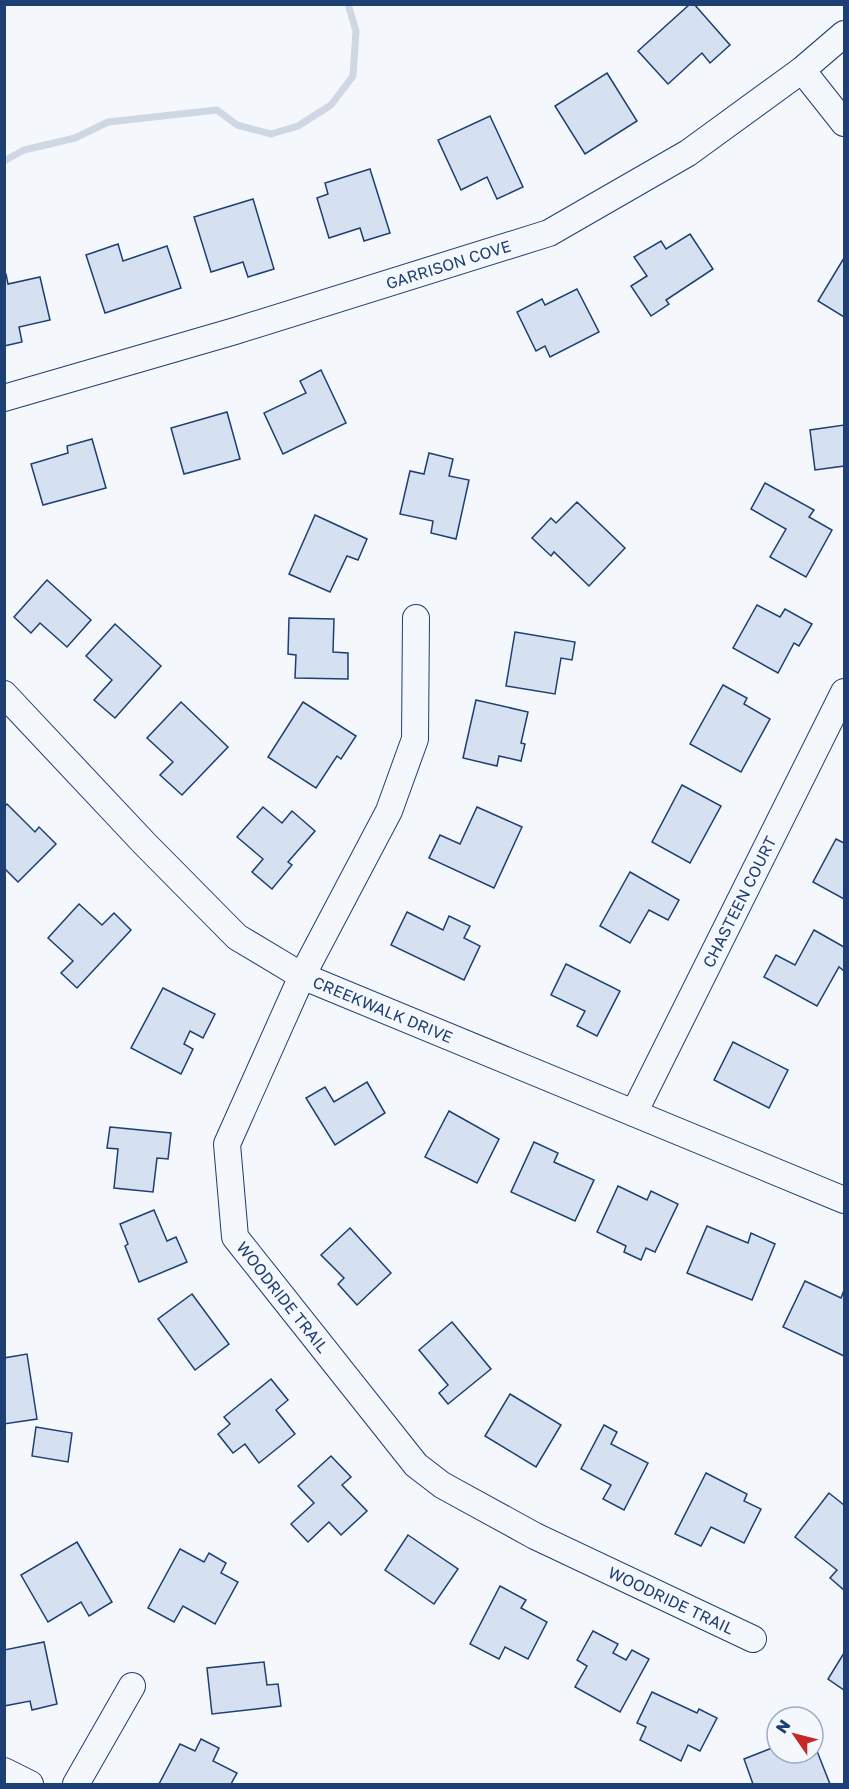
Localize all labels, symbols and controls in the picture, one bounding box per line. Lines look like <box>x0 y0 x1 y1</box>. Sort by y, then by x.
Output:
street label: GARRISON COVE <box>383 236 513 293</box>
street label: CHASTEEN COURT <box>698 833 781 971</box>
street label: CREEKWALK DRIVE <box>310 972 456 1047</box>
street label: WOODRIDE TRAIL <box>232 1237 333 1357</box>
street label: WOODRIDE TRAIL <box>605 1562 737 1639</box>
north arrow <box>765 1705 825 1765</box>
text: N <box>771 1716 794 1737</box>

